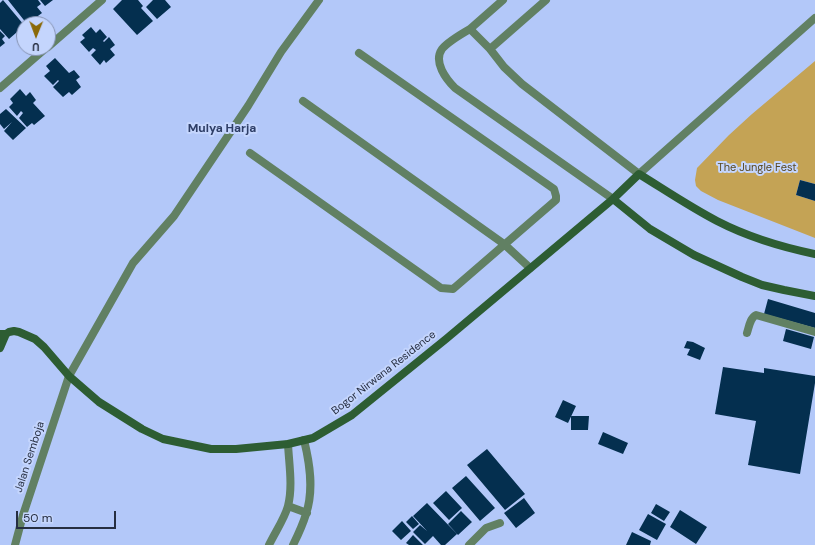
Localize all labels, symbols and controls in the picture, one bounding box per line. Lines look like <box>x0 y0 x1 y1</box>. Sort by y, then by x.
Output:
north arrow <box>16 16 56 56</box>
text: U <box>32 40 40 54</box>
district label: Mulya Harja <box>188 122 256 136</box>
park label: The Jungle Fest <box>717 161 797 175</box>
street label: Bogor Nirwana Residence <box>329 328 439 418</box>
street label: Jalan Semboja <box>12 420 48 494</box>
scale bar <box>18 503 118 529</box>
text: 50 m <box>23 510 52 526</box>

